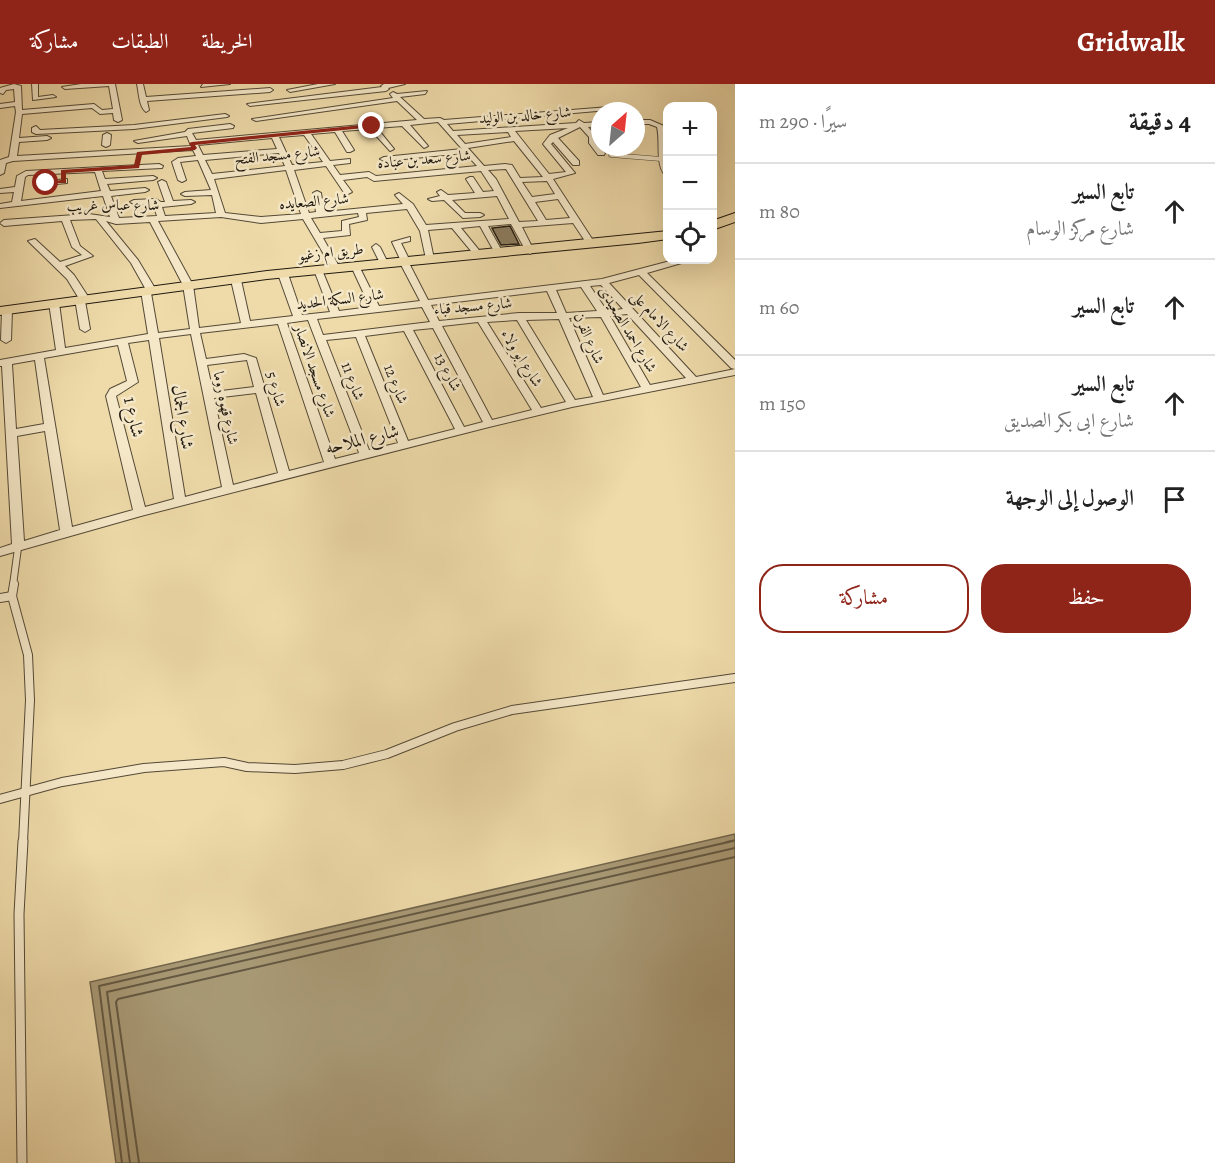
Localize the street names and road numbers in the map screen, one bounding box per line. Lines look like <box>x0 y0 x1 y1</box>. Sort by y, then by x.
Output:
street label: شارع خالد بن الوليد <box>478 102 572 131</box>
street label: شارع مسجد الفتح <box>233 141 321 173</box>
street label: شارع سعد بن عباده <box>376 145 472 176</box>
street label: شارع الصعايده <box>278 188 350 217</box>
street label: شارع عباس غريب <box>67 195 159 218</box>
street label: طريق ام زغيو <box>295 239 365 269</box>
street label: شارع احمد الصعيدى <box>592 282 662 378</box>
street label: شارع السكة الحديد <box>295 284 385 317</box>
street label: شارع الامام على <box>624 286 693 358</box>
street label: شارع مسجد قباء <box>433 293 513 322</box>
street label: شارع الفرن <box>566 309 609 368</box>
street label: شارع مسجد الانصار <box>286 320 340 421</box>
street label: شارع ابو ولاء <box>494 325 548 392</box>
street label: شارع 13 <box>427 349 466 396</box>
street label: شارع 11 <box>334 359 369 404</box>
street label: شارع 12 <box>376 361 413 408</box>
street label: شارع 5 <box>259 369 291 410</box>
street label: شارع قهوه روما <box>206 370 243 447</box>
street label: شارع الجمال <box>163 383 200 452</box>
street label: شارع 1 <box>115 394 150 440</box>
street label: شارع الملاحه <box>323 418 402 463</box>

